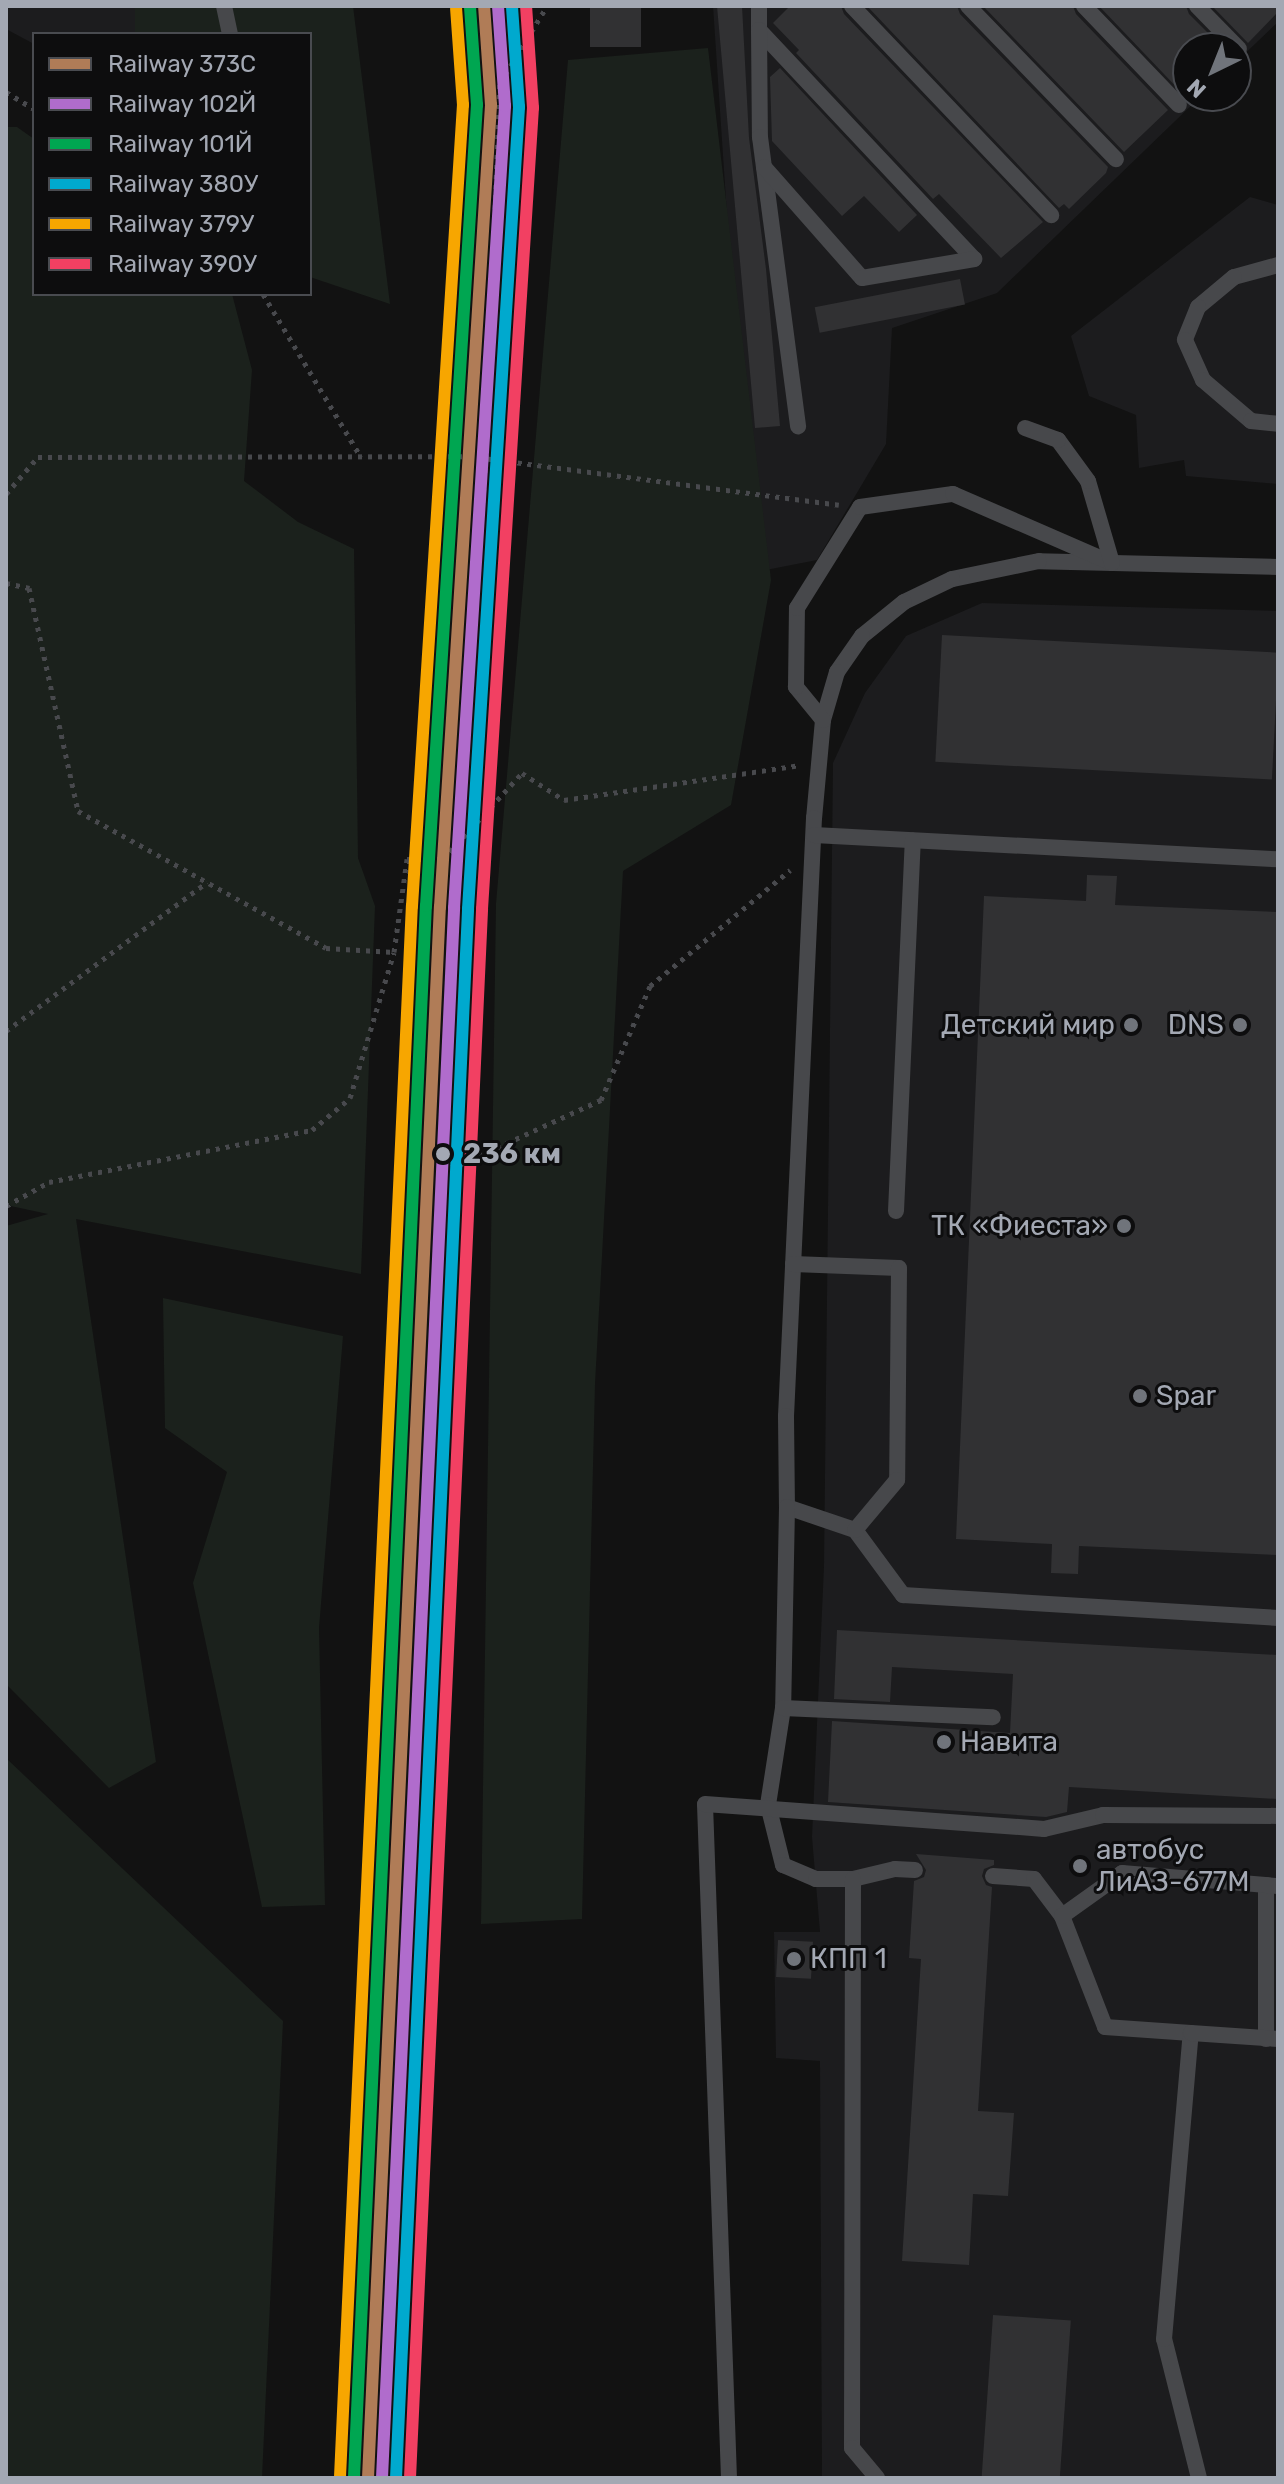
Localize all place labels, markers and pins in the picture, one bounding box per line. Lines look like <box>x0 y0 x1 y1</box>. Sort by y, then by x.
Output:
place label: Детский мир <box>941 1008 1115 1042</box>
place label: DNS <box>1168 1008 1224 1042</box>
marker: Детский мир <box>1122 1016 1140 1034</box>
marker: DNS <box>1231 1016 1249 1034</box>
place label: 236 км <box>463 1137 561 1171</box>
marker: 236 км <box>430 1141 456 1167</box>
place label: ТК «Фиеста» <box>931 1209 1108 1243</box>
marker: ТК «Фиеста» <box>1115 1217 1133 1235</box>
place label: Spar <box>1156 1379 1216 1413</box>
marker: Spar <box>1131 1387 1149 1405</box>
place label: Навита <box>960 1725 1058 1759</box>
marker: Навита <box>935 1733 953 1751</box>
place label: автобус ЛиАЗ-677М <box>1096 1833 1249 1899</box>
marker: автобус ЛиАЗ-677М <box>1071 1857 1089 1875</box>
place label: КПП 1 <box>810 1942 887 1976</box>
marker: КПП 1 <box>785 1950 803 1968</box>

